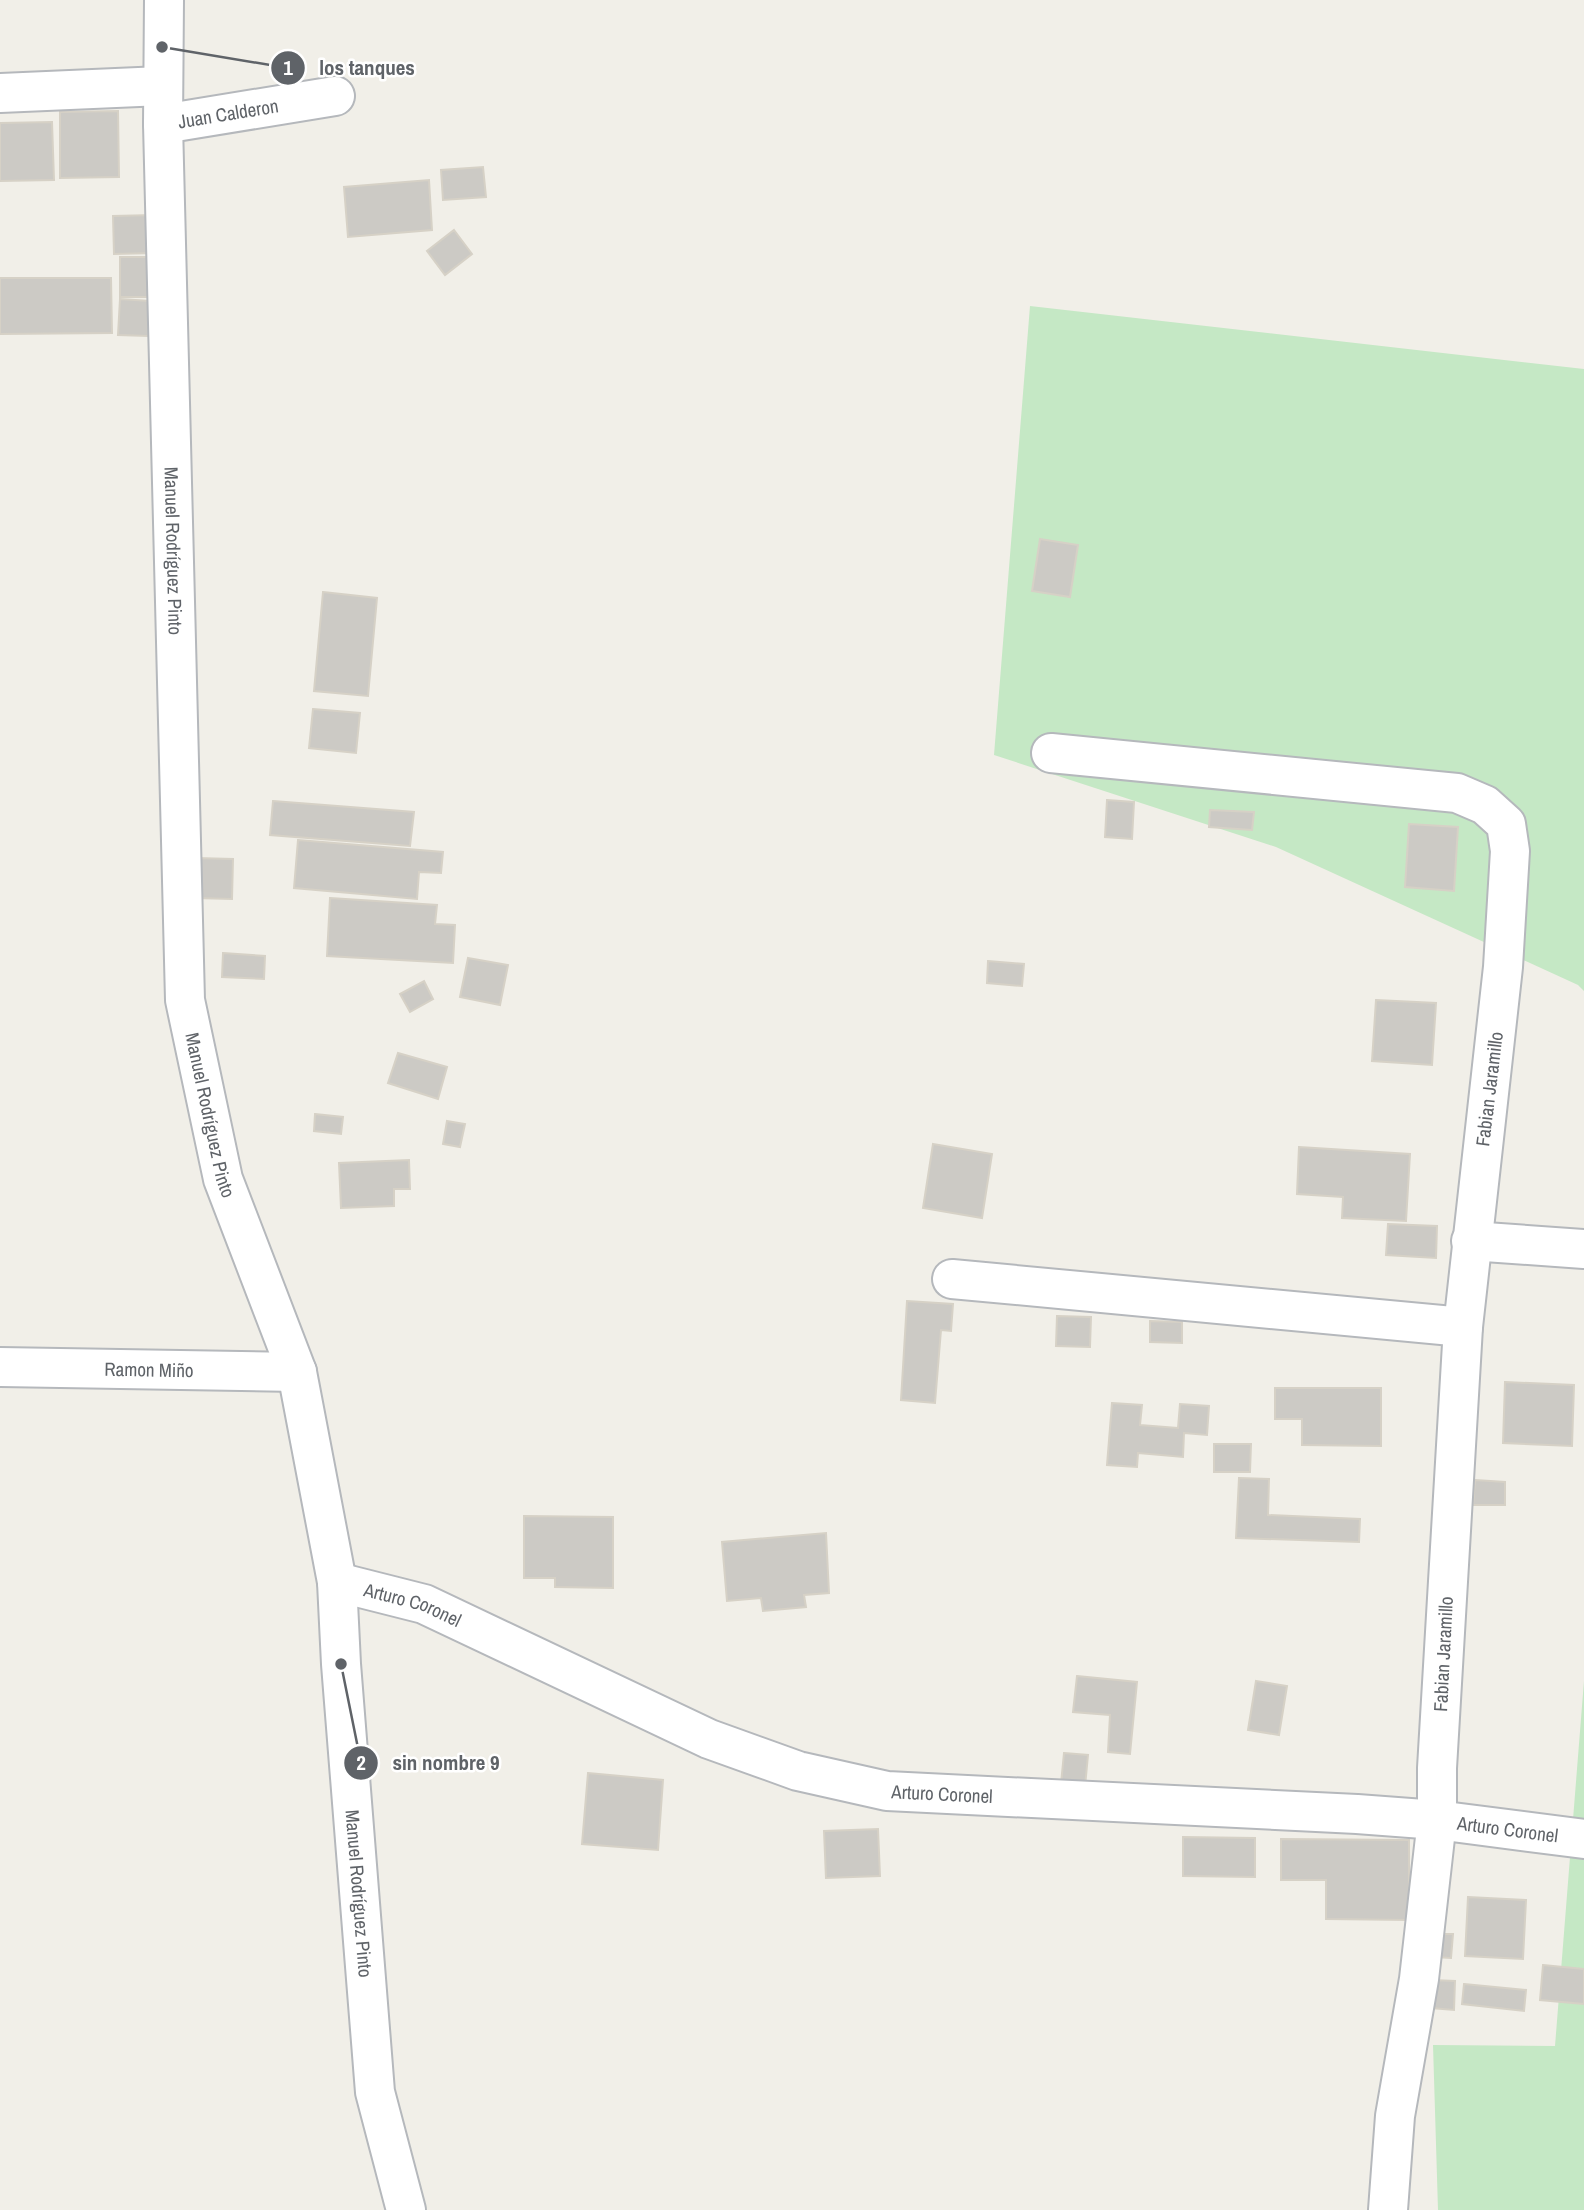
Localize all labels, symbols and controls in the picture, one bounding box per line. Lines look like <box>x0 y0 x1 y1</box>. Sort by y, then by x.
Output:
callout: los tanques <box>270 47 429 89</box>
text: 1 <box>283 53 293 82</box>
text: los tanques <box>319 53 415 82</box>
street label: Juan Calderon <box>176 92 280 134</box>
street label: Manuel Rodríguez Pinto <box>159 466 189 635</box>
street label: Manuel Rodríguez Pinto <box>179 1030 242 1201</box>
street label: Fabian Jaramillo <box>1469 1030 1509 1148</box>
street label: Ramon Miño <box>104 1356 194 1383</box>
street label: Arturo Coronel <box>360 1576 466 1633</box>
street label: Fabian Jaramillo <box>1427 1596 1459 1712</box>
callout: sin nombre 9 <box>343 1742 513 1784</box>
text: 2 <box>356 1748 366 1777</box>
text: sin nombre 9 <box>392 1748 500 1777</box>
street label: Arturo Coronel <box>890 1778 993 1809</box>
street label: Manuel Rodríguez Pinto <box>340 1809 379 1978</box>
street label: Arturo Coronel <box>1455 1810 1560 1849</box>

